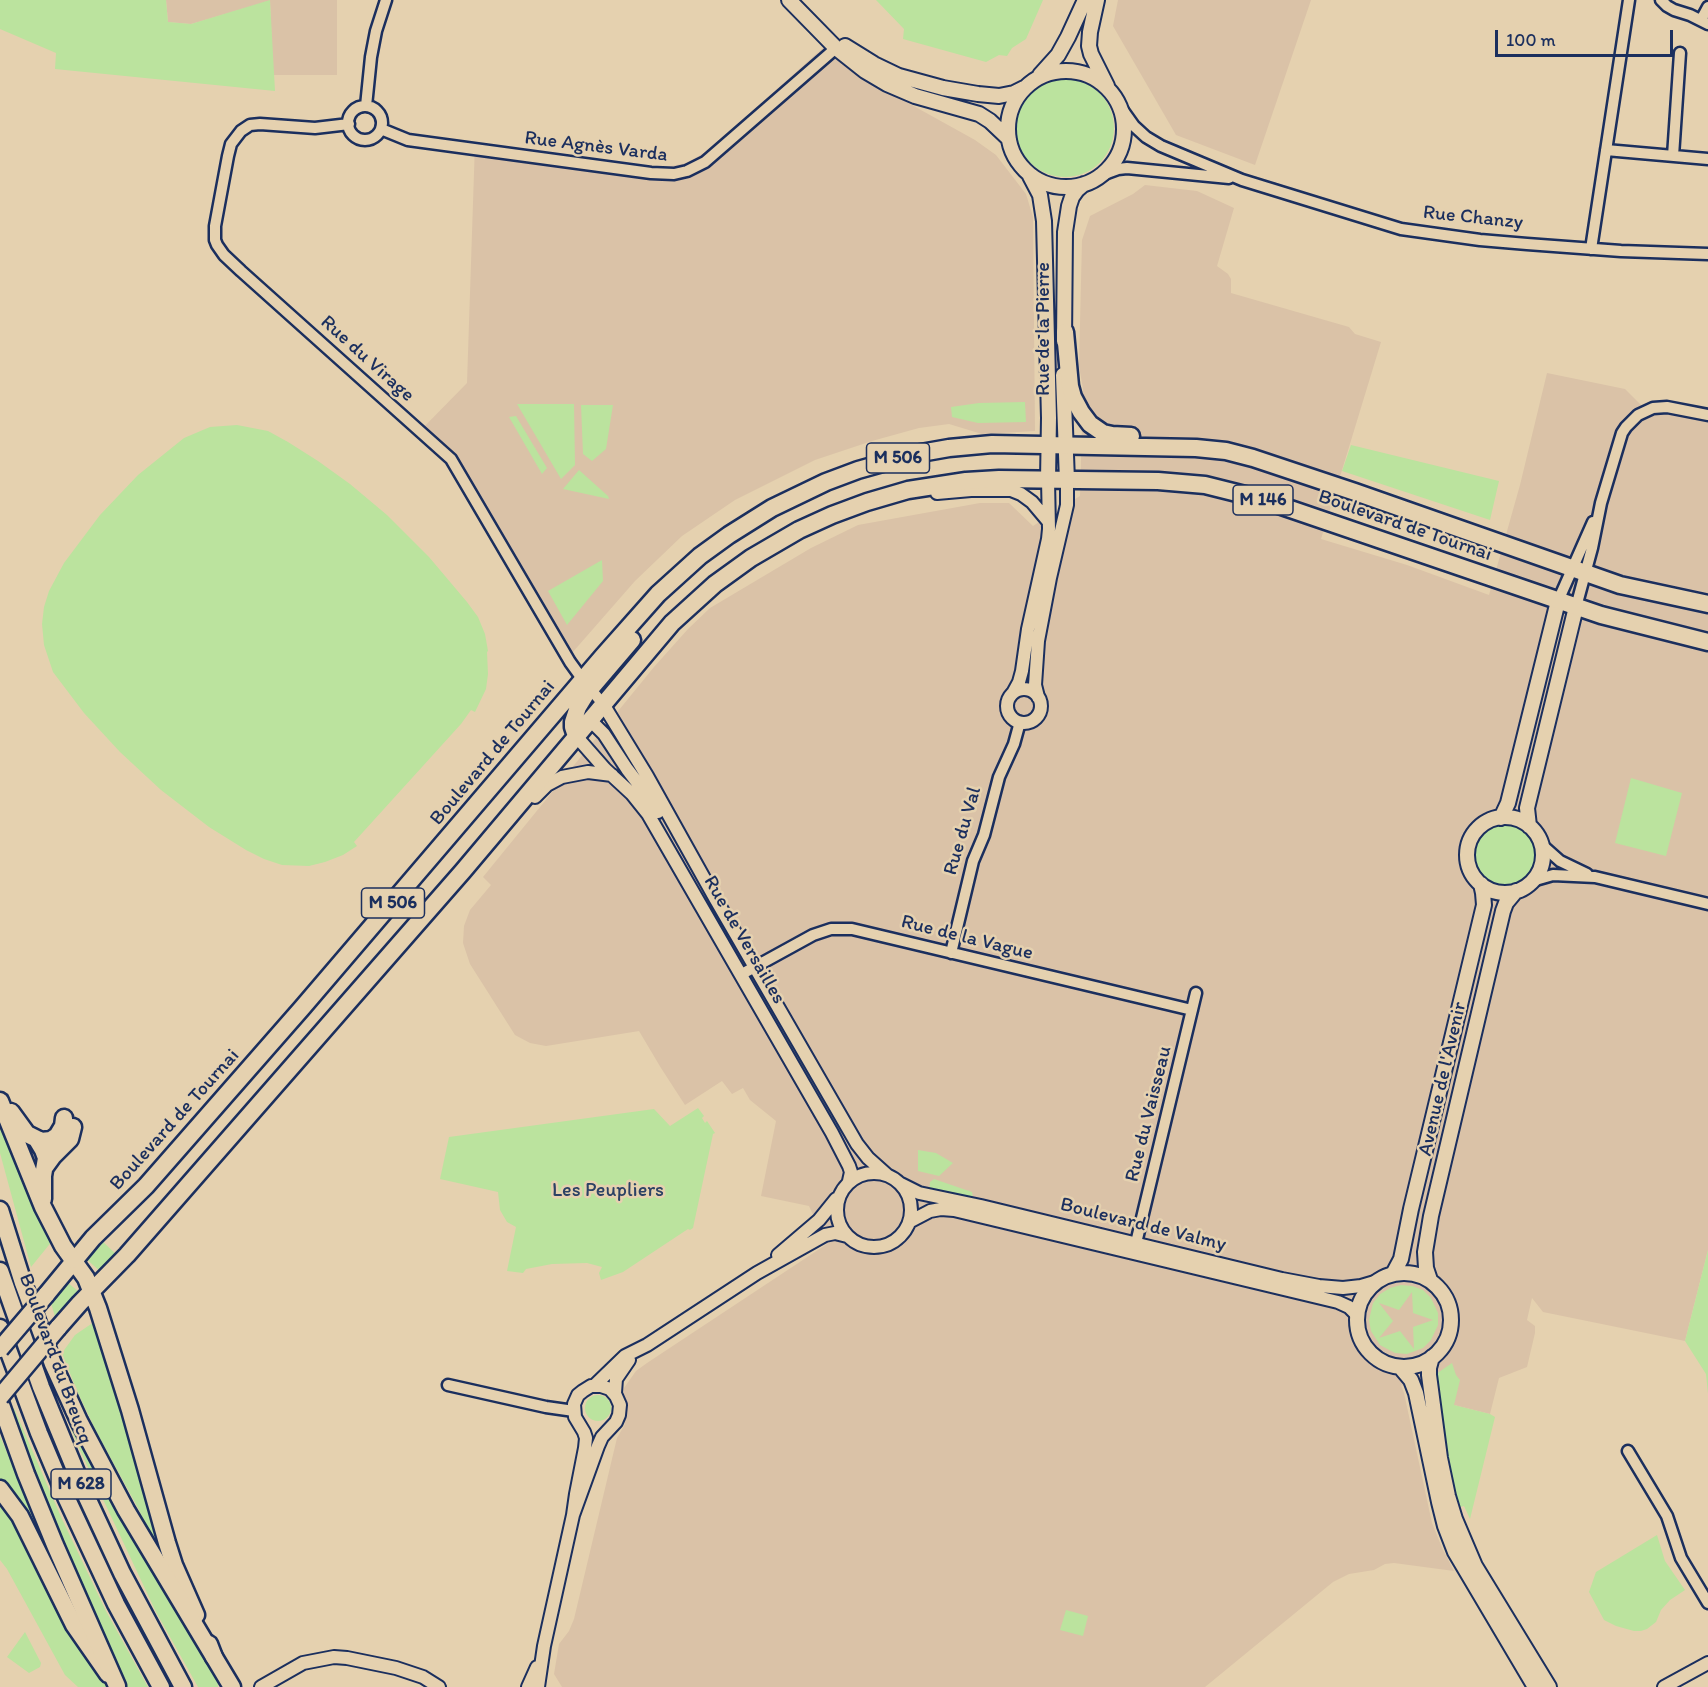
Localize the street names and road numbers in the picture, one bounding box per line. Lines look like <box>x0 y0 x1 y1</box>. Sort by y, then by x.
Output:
street label: Rue Agnès Varda <box>523 126 669 168</box>
street label: Rue Chanzy <box>1422 201 1524 235</box>
street label: Rue de la Pierre <box>1032 262 1056 396</box>
street label: Rue du Virage <box>315 311 419 407</box>
road number: M 506 <box>866 443 930 473</box>
road number: M 146 <box>1233 485 1293 515</box>
street label: Boulevard de Tournai <box>1315 485 1495 567</box>
street label: Boulevard de Tournai <box>425 676 561 830</box>
street label: Rue du Val <box>939 784 987 878</box>
street label: Rue de Versailles <box>698 872 790 1008</box>
road number: M 506 <box>362 888 424 918</box>
street label: Rue de la Vague <box>899 910 1035 966</box>
street label: Avenue de l'Avenir <box>1414 1000 1472 1158</box>
street label: Boulevard de Tournai <box>105 1044 245 1196</box>
street label: Rue du Vaisseau <box>1121 1044 1177 1184</box>
street label: Boulevard de Valmy <box>1058 1193 1228 1257</box>
street label: Boulevard du Breucq <box>13 1270 97 1448</box>
road number: M 628 <box>51 1469 111 1499</box>

